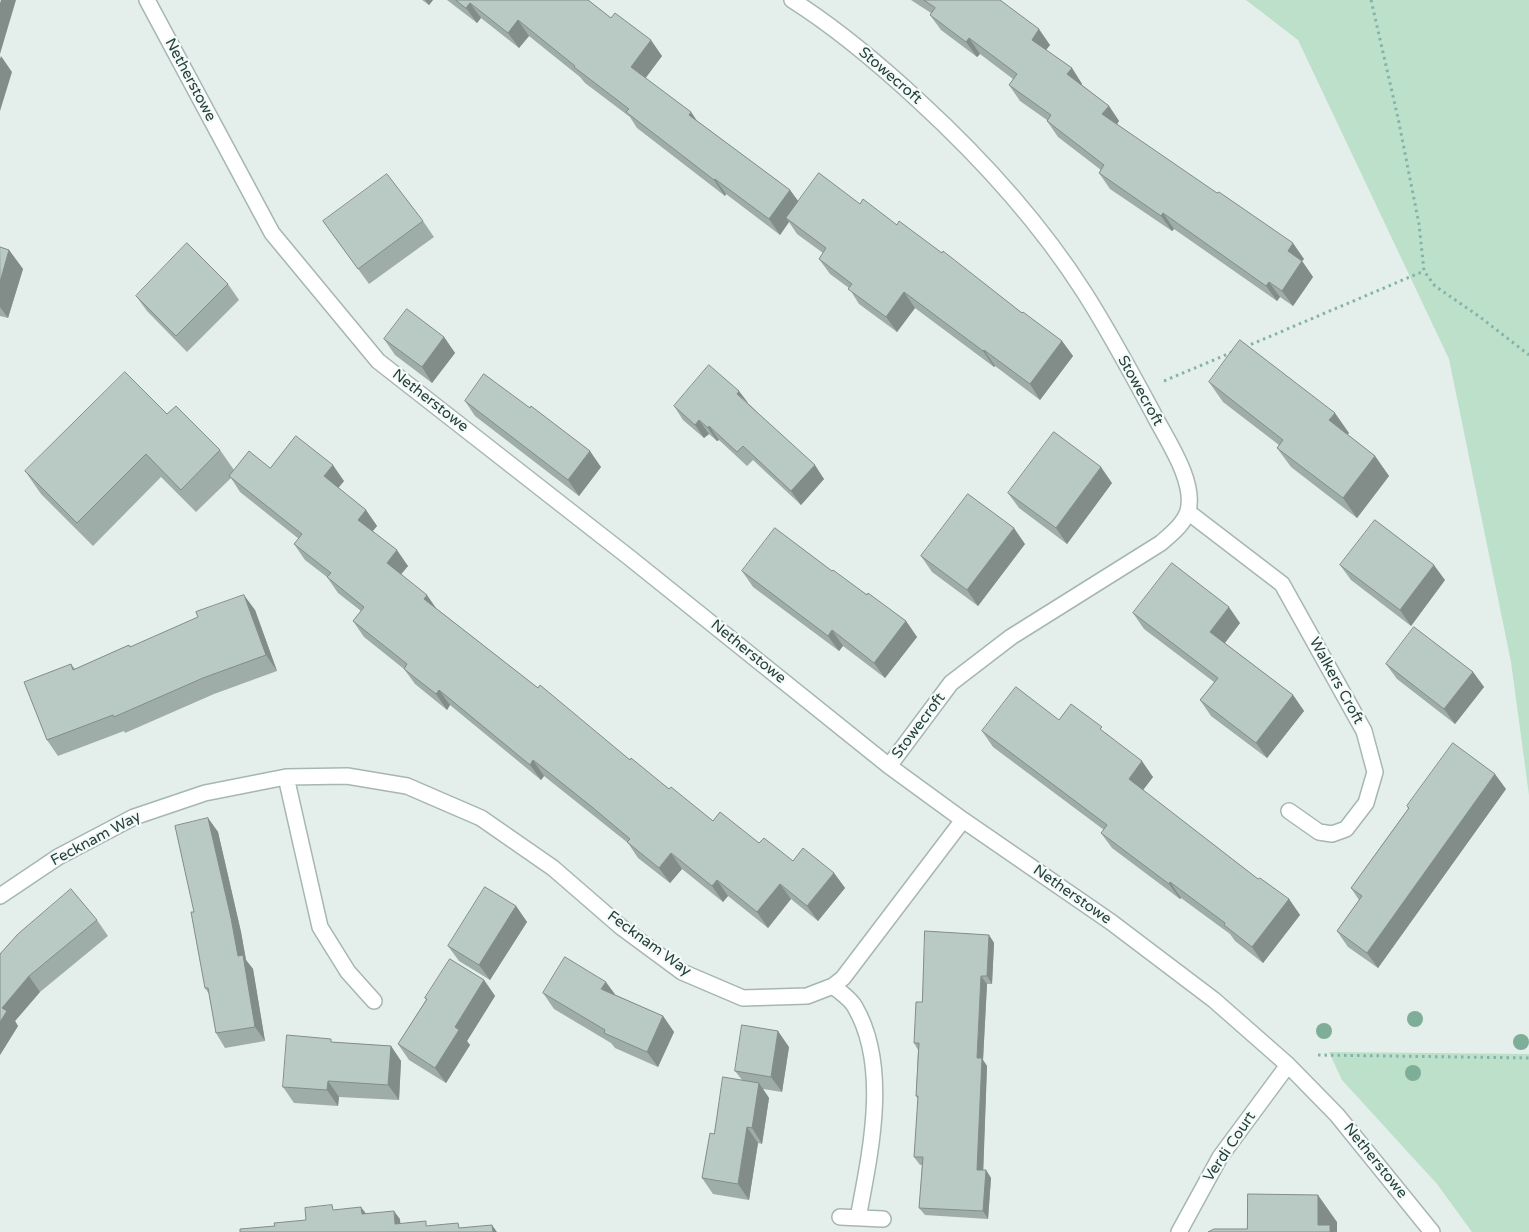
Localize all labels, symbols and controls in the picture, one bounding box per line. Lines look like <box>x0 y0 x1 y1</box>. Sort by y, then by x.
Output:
street label: Netherstowe <box>161 35 219 125</box>
street label: Stowecroft <box>855 44 925 108</box>
street label: Stowecroft <box>1113 353 1167 429</box>
street label: Netherstowe <box>388 366 472 436</box>
street label: Netherstowe <box>707 616 789 688</box>
street label: Walkers Croft <box>1305 635 1367 727</box>
street label: Stowecroft <box>888 690 950 762</box>
street label: Fecknam Way <box>48 808 144 870</box>
street label: Netherstowe <box>1029 861 1115 929</box>
street label: Fecknam Way <box>604 908 694 980</box>
street label: Verdi Court <box>1200 1109 1260 1185</box>
street label: Netherstowe <box>1339 1120 1411 1202</box>

